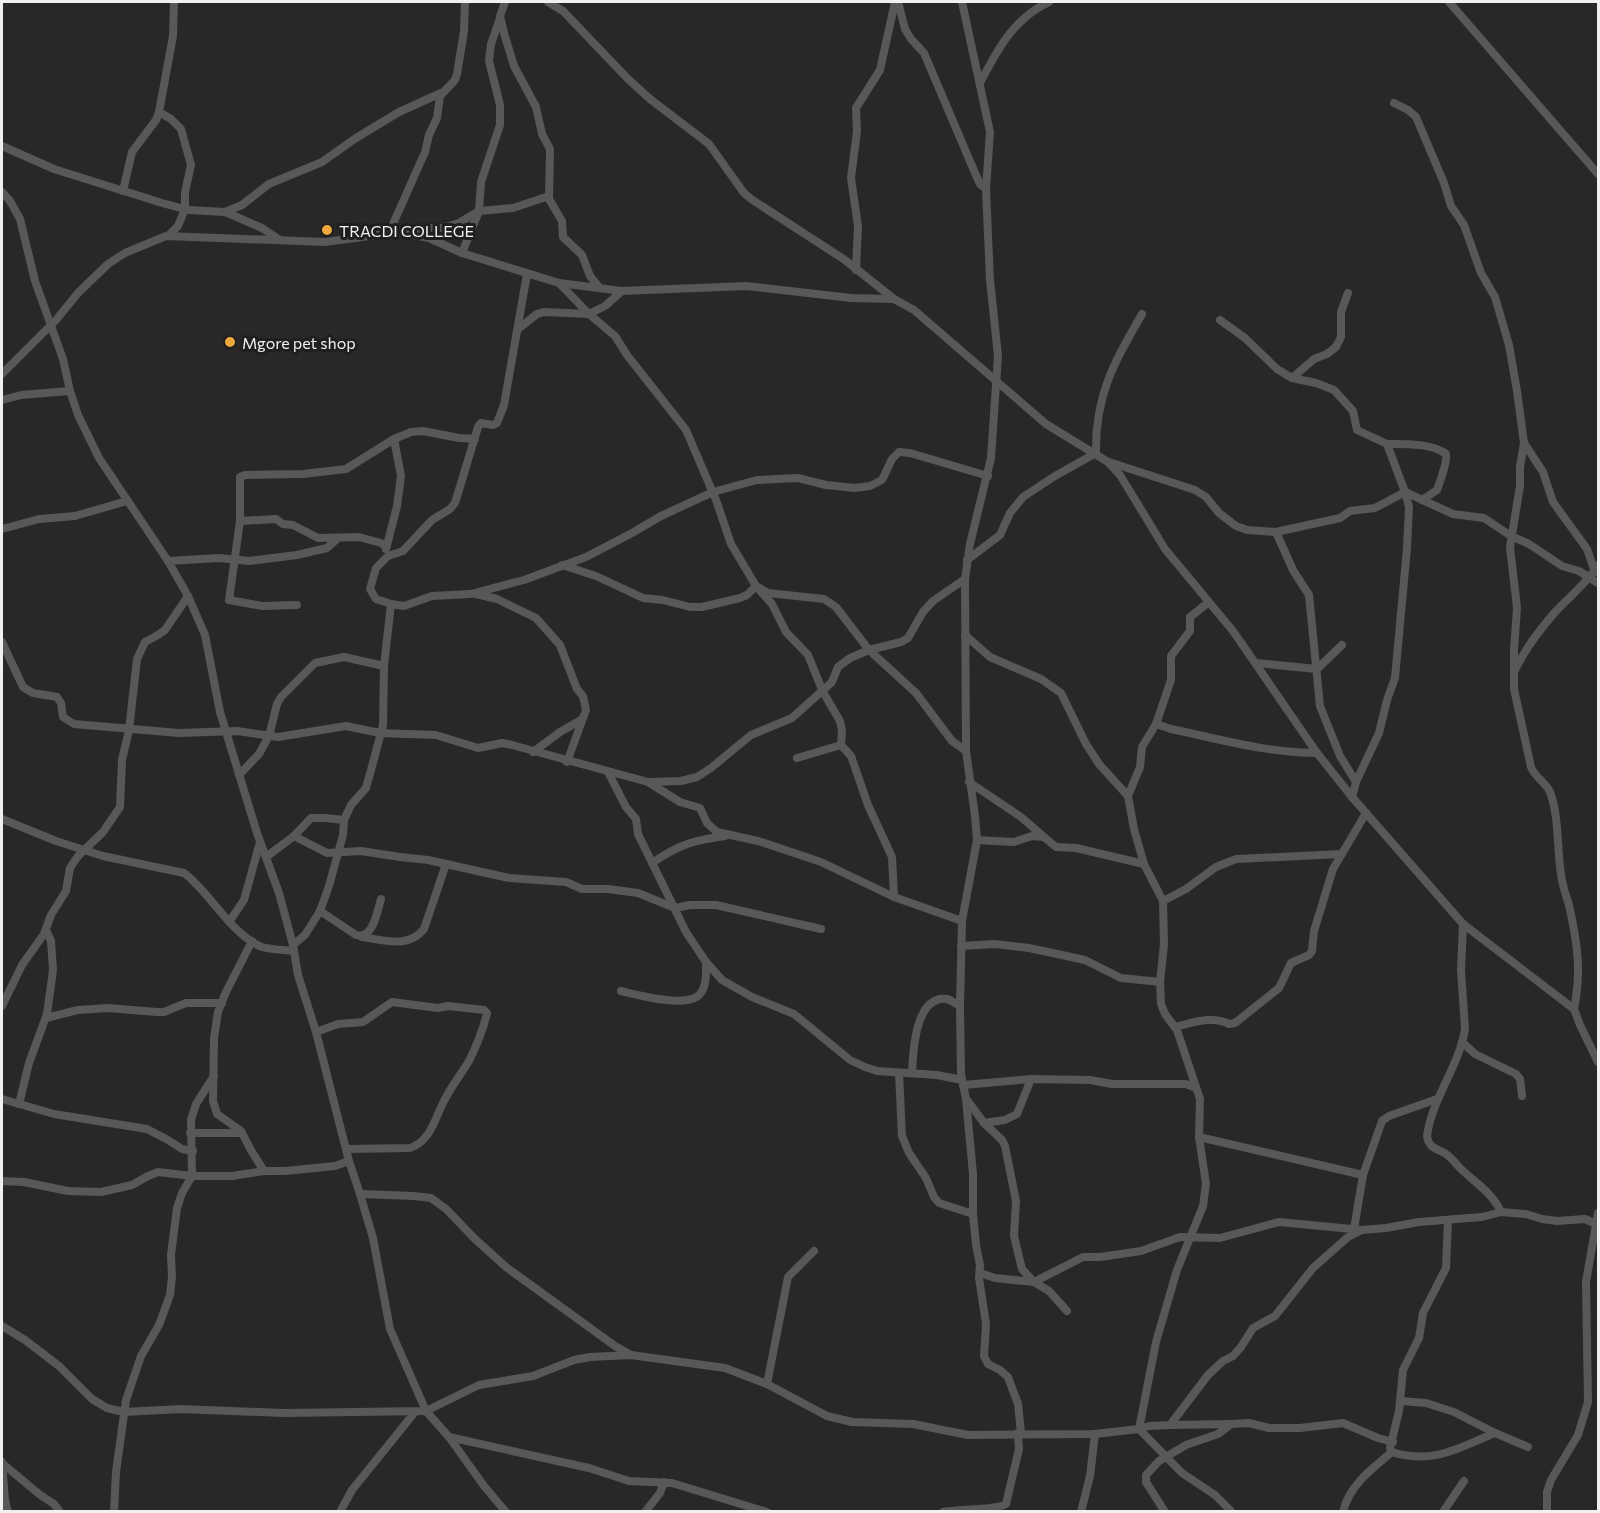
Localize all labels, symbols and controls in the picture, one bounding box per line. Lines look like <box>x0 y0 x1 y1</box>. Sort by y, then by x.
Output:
place label: TRACDI COLLEGE <box>339 221 474 240</box>
marker: TRACDI COLLEGE <box>320 223 334 237</box>
place label: Mgore pet shop <box>242 333 356 352</box>
marker: Mgore pet shop <box>223 335 237 349</box>

